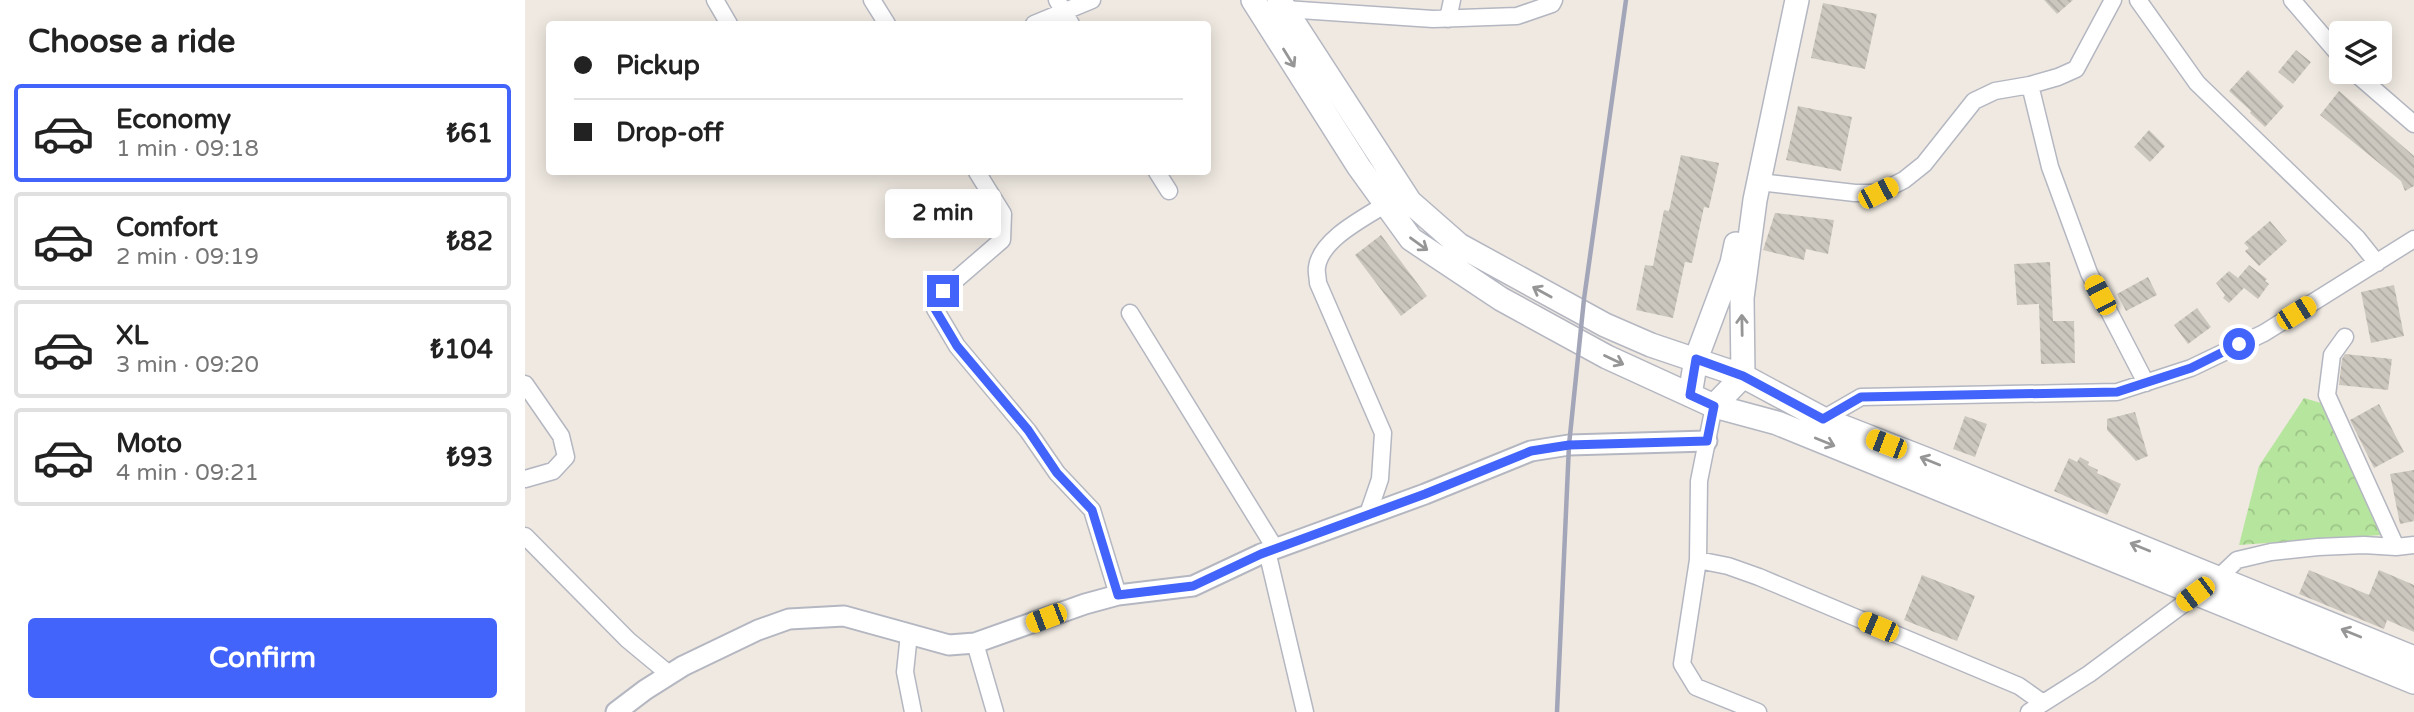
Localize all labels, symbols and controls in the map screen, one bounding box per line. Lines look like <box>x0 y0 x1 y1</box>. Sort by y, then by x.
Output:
map controls <box>2329 21 2392 84</box>
button: layers <box>2329 21 2392 84</box>
text: Choose a ride <box>28 23 235 61</box>
one-way arrow <box>1283 47 1297 67</box>
text: Pickup <box>616 50 700 81</box>
icon: car <box>32 102 95 165</box>
text: Economy <box>116 104 231 135</box>
text: Drop-off <box>616 117 723 148</box>
text: ₺61 <box>447 118 493 149</box>
text: 1 min · 09:18 <box>116 135 259 163</box>
car <box>1855 174 1902 212</box>
callout: 2 min <box>885 190 1001 238</box>
text: 2 min <box>912 199 974 227</box>
icon: car <box>32 210 95 273</box>
text: Comfort <box>116 212 218 243</box>
text: ₺82 <box>447 226 493 257</box>
one-way arrow <box>1409 236 1428 251</box>
text: 2 min · 09:19 <box>116 243 259 271</box>
car <box>2081 272 2120 318</box>
route end <box>927 275 959 307</box>
one-way arrow <box>1532 285 1553 298</box>
car <box>2273 293 2320 333</box>
one-way arrow <box>1735 314 1749 337</box>
icon: car <box>32 318 95 381</box>
text: XL <box>116 320 148 351</box>
route start <box>2223 328 2255 360</box>
text: ₺104 <box>430 334 493 365</box>
text: 3 min · 09:20 <box>116 351 259 379</box>
one-way arrow <box>1603 354 1624 367</box>
icon: car <box>32 426 95 489</box>
car <box>1863 427 1910 461</box>
text: Moto <box>116 428 182 459</box>
one-way arrow <box>1814 437 1835 450</box>
text: ₺93 <box>447 442 493 473</box>
one-way arrow <box>1919 453 1941 466</box>
text: 4 min · 09:21 <box>116 459 259 487</box>
one-way arrow <box>2130 540 2151 553</box>
car <box>2172 573 2219 615</box>
car <box>1023 601 1070 635</box>
car <box>1855 609 1902 645</box>
button: Confirm <box>28 618 497 698</box>
one-way arrow <box>2340 625 2362 638</box>

